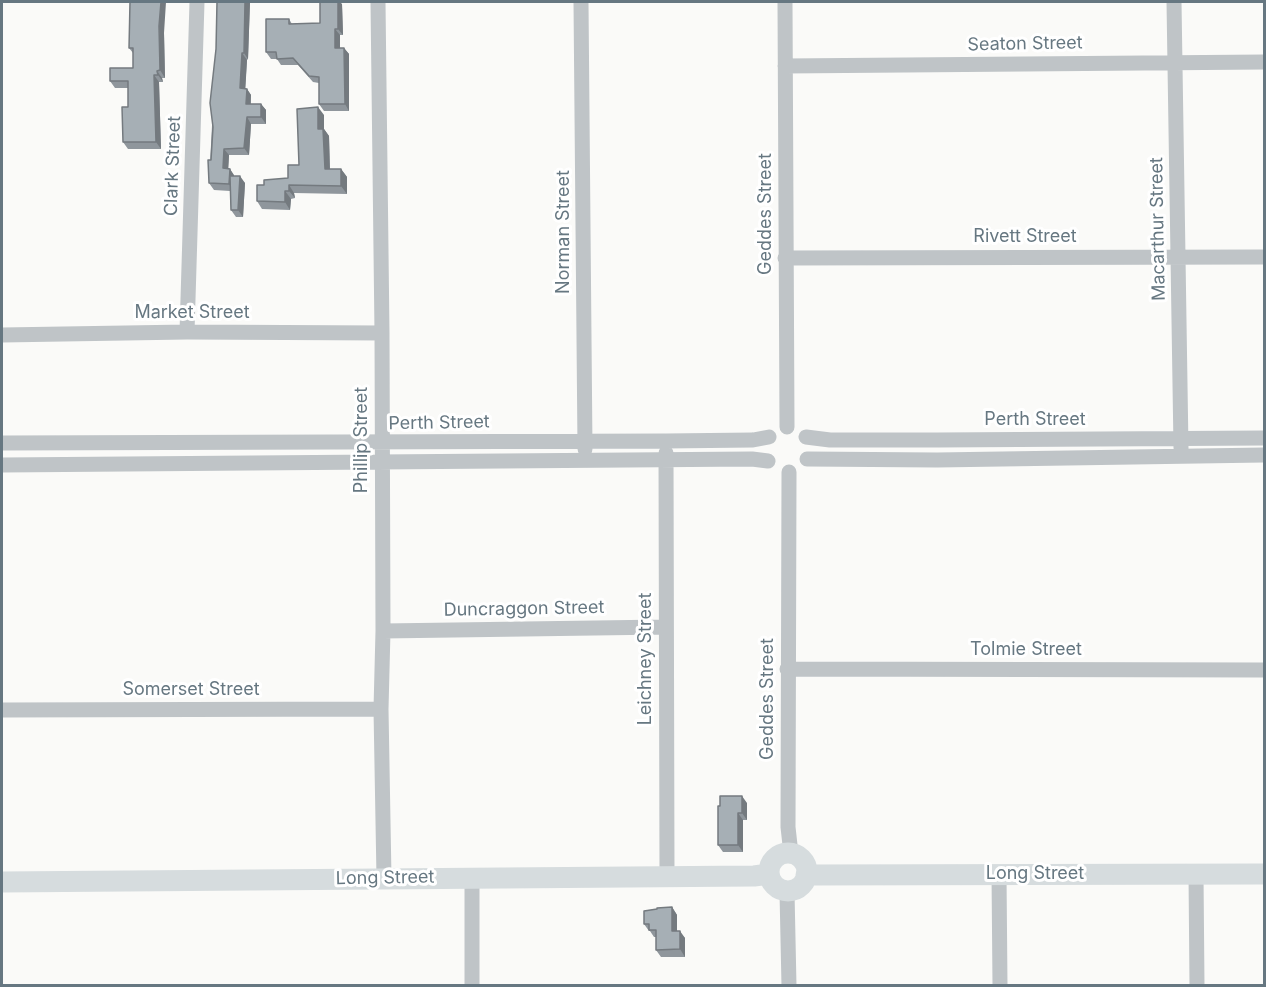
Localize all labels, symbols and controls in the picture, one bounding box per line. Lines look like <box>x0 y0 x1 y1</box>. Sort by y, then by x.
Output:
street label: Seaton Street <box>967 32 1083 56</box>
street label: Clark Street <box>160 115 186 217</box>
street label: Geddes Street <box>755 153 777 275</box>
street label: Macarthur Street <box>1146 157 1170 301</box>
street label: Norman Street <box>553 170 575 294</box>
street label: Rivett Street <box>973 226 1077 248</box>
street label: Market Street <box>134 302 250 324</box>
street label: Phillip Street <box>351 387 373 493</box>
street label: Perth Street <box>984 409 1086 431</box>
street label: Perth Street <box>388 411 490 435</box>
street label: Leichney Street <box>635 593 657 725</box>
street label: Duncraggon Street <box>443 597 605 621</box>
street label: Geddes Street <box>757 638 779 760</box>
street label: Tolmie Street <box>970 639 1082 661</box>
street label: Somerset Street <box>122 679 260 701</box>
street label: Long Street <box>986 863 1084 885</box>
street label: Long Street <box>336 866 434 890</box>

